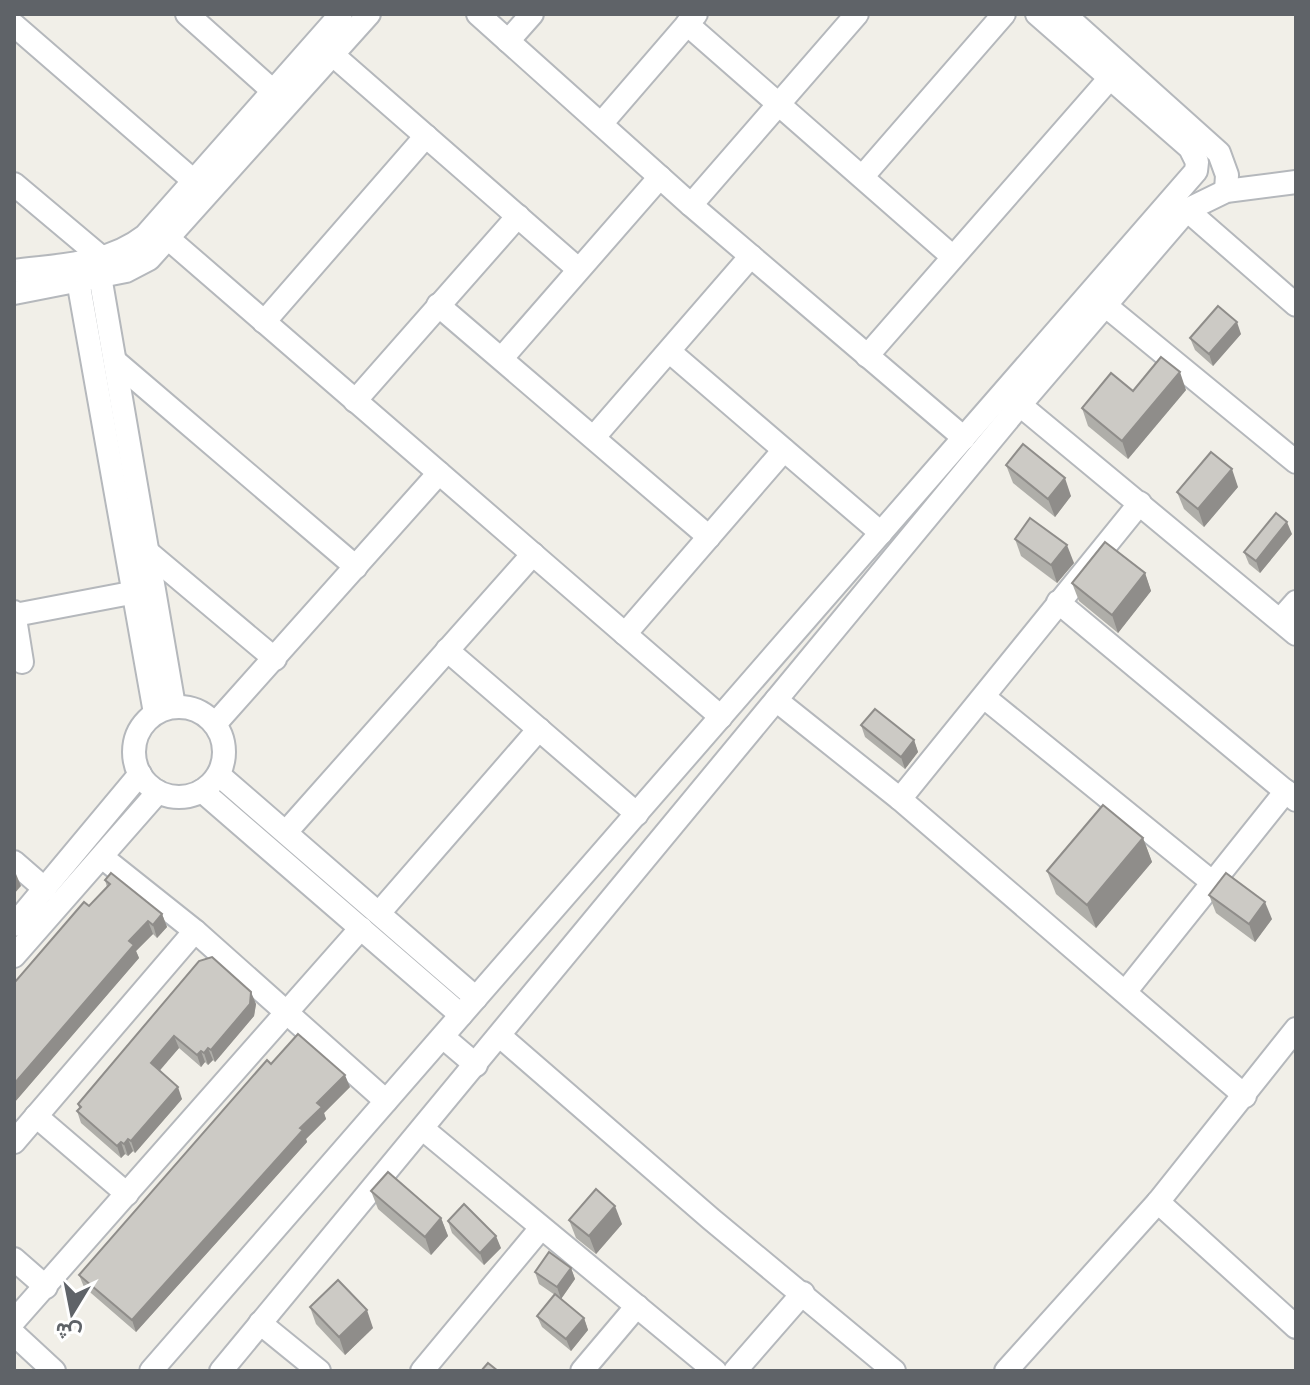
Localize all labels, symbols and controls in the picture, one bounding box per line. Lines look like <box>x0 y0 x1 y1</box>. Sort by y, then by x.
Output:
north arrow <box>32 1273 112 1353</box>
text: ش <box>54 1317 84 1345</box>

